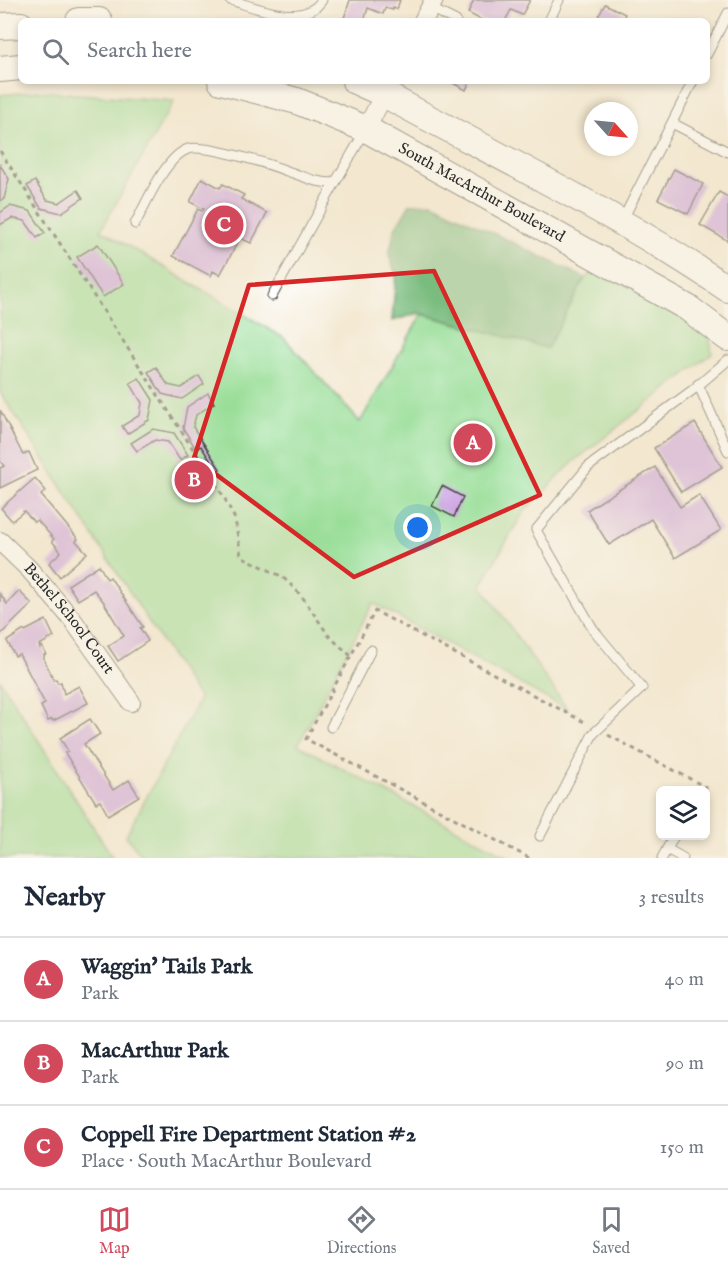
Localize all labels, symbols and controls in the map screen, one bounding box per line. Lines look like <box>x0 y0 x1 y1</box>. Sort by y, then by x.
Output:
search box <box>18 18 710 84</box>
icon: search <box>39 35 72 68</box>
text: Search here <box>87 37 192 65</box>
north arrow <box>584 102 638 156</box>
street label: South MacArthur Boulevard <box>395 139 568 248</box>
pin: C <box>204 202 244 248</box>
pin: A <box>454 420 492 466</box>
pin: B <box>174 458 214 502</box>
your location <box>403 513 432 542</box>
street label: Bethel School Court <box>19 559 118 679</box>
map controls <box>656 786 710 840</box>
button: layers <box>656 786 710 840</box>
text: Nearby <box>24 881 105 914</box>
text: 3 results <box>639 885 704 910</box>
text: Waggin' Tails Park <box>81 953 253 981</box>
text: A <box>37 967 50 992</box>
text: 40 m <box>665 967 704 992</box>
text: Park <box>81 981 119 1006</box>
text: MacArthur Park <box>81 1037 229 1065</box>
text: B <box>37 1051 50 1076</box>
text: 90 m <box>666 1051 704 1076</box>
text: Park <box>81 1065 119 1090</box>
text: Coppell Fire Department Station #2 <box>81 1121 416 1149</box>
text: C <box>36 1135 51 1160</box>
text: 150 m <box>660 1135 704 1160</box>
text: Place · South MacArthur Boulevard <box>81 1149 372 1174</box>
tab: Map <box>98 1203 131 1259</box>
tab: Directions <box>327 1203 396 1259</box>
tab: Saved <box>592 1203 630 1259</box>

